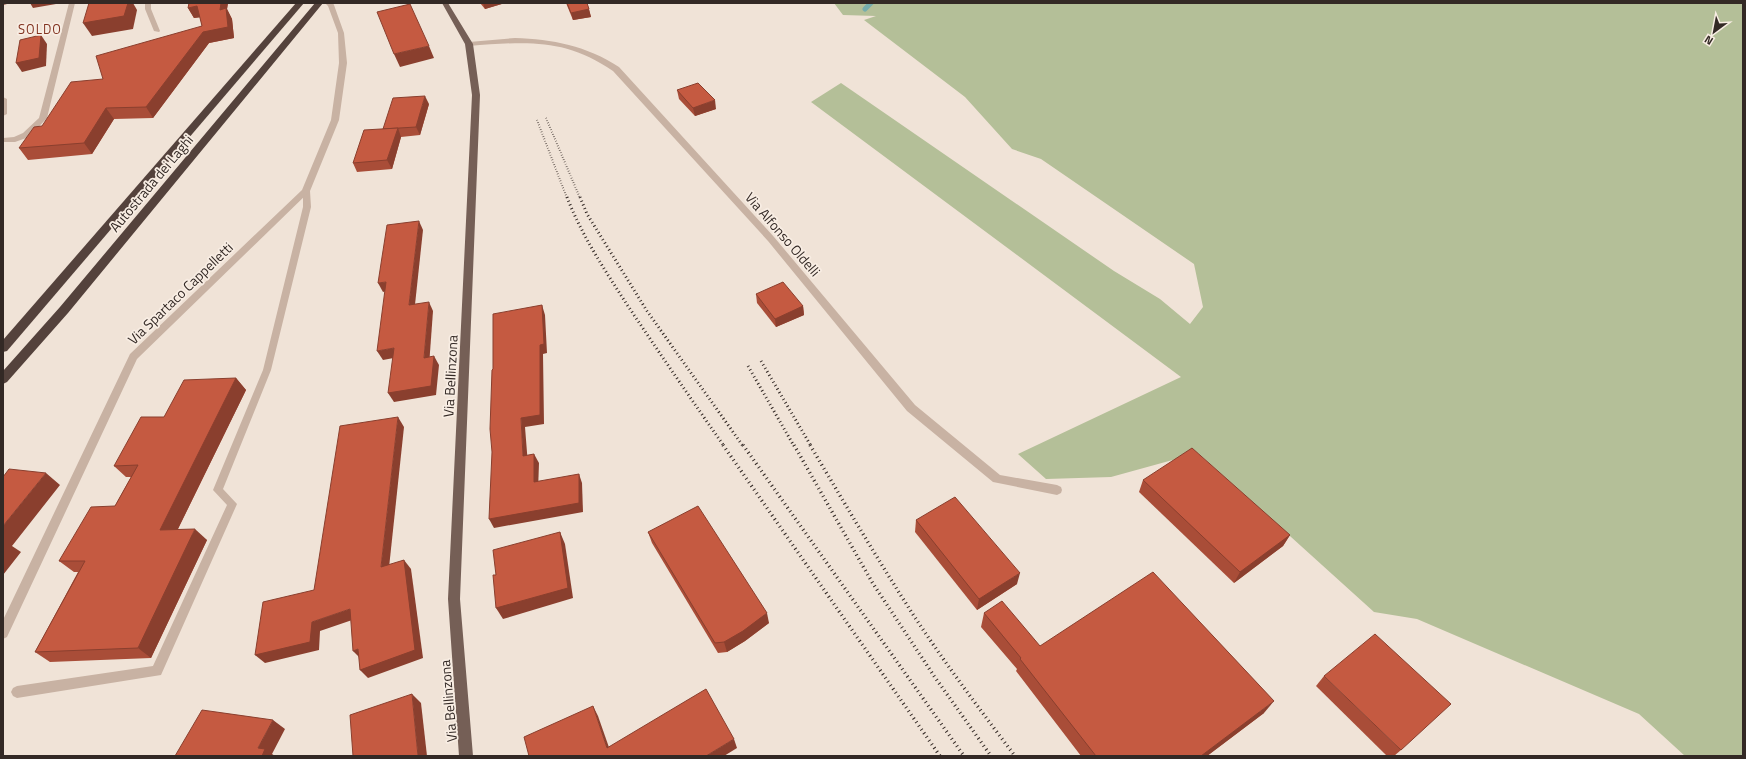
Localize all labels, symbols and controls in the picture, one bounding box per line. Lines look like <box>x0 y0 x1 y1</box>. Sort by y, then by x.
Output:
north arrow <box>1694 12 1734 52</box>
district label: SOLDO <box>18 19 62 39</box>
text: N <box>1701 32 1716 49</box>
street label: Autostrada dei Laghi <box>104 130 198 236</box>
street label: Via Alfonso Oldelli <box>740 187 826 281</box>
street label: Via Spartaco Cappelletti <box>123 237 237 349</box>
street label: Via Bellinzona <box>437 334 463 418</box>
street label: Via Bellinzona <box>434 659 462 743</box>

